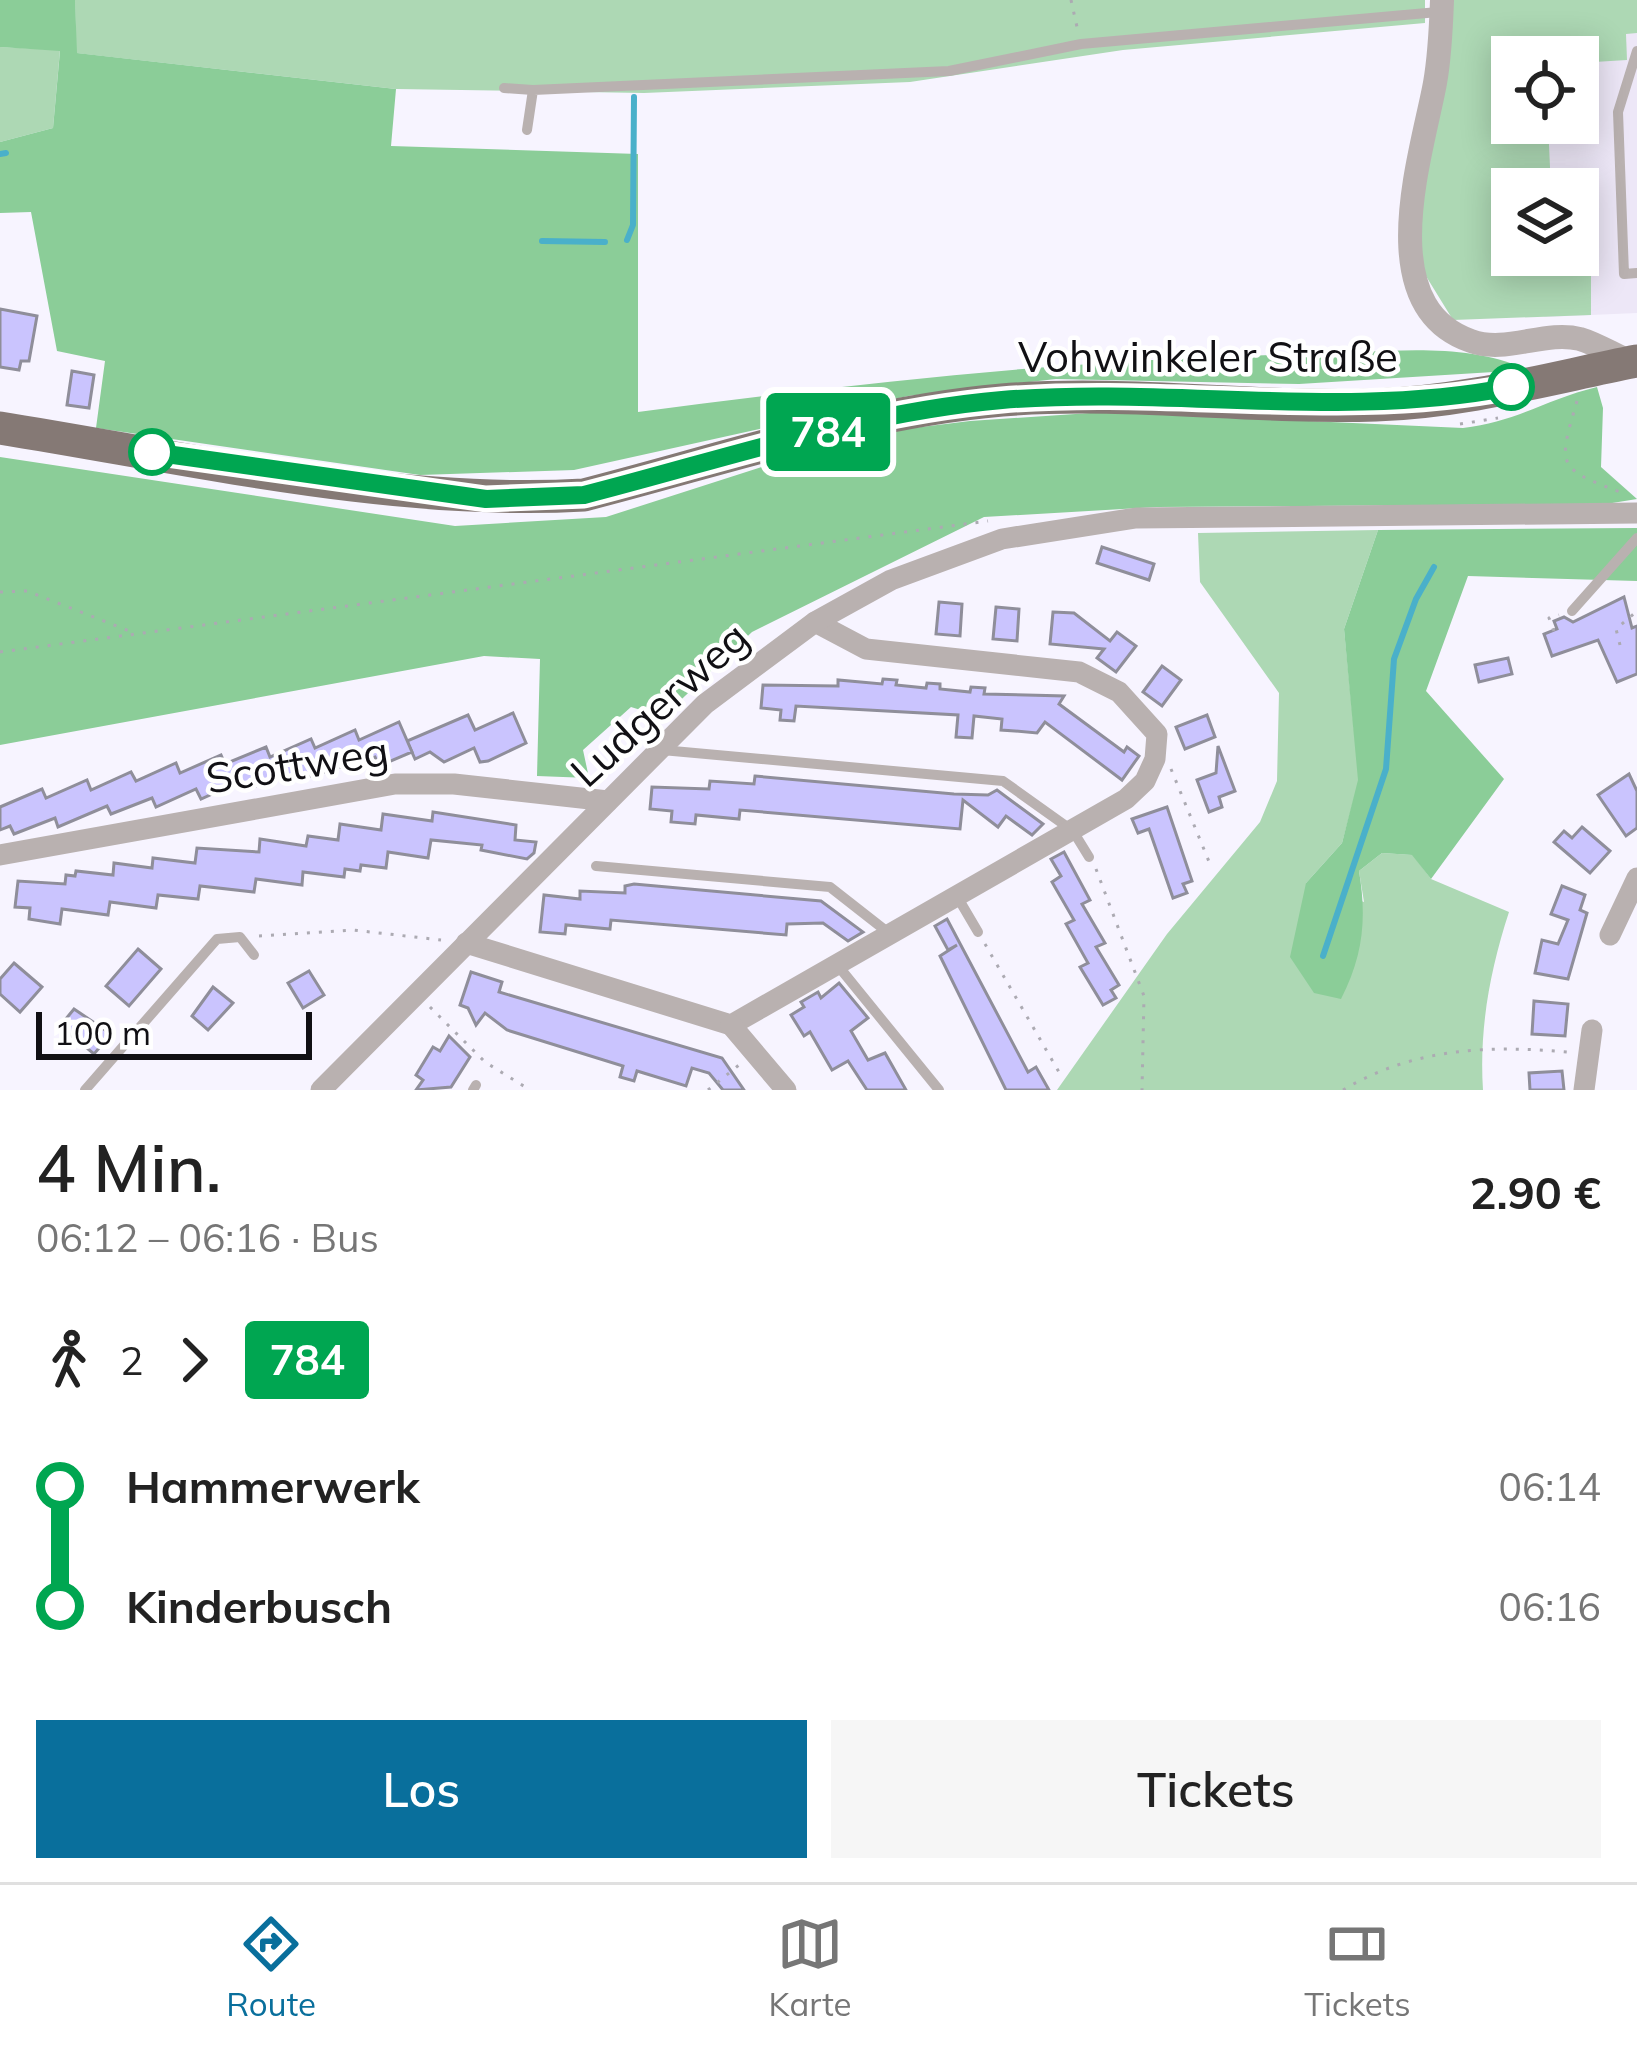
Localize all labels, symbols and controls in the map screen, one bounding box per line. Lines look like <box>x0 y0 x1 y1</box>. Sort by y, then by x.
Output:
map controls <box>1491 36 1599 276</box>
button: locate <box>1491 36 1599 144</box>
button: layers <box>1491 168 1599 276</box>
street label: Vohwinkeler Straße <box>1018 330 1398 383</box>
unlabelled marker <box>1489 365 1533 409</box>
line badge: 784 <box>759 393 897 471</box>
text: 784 <box>790 405 866 458</box>
unlabelled marker <box>130 430 174 474</box>
street label: Ludgerweg <box>559 610 759 798</box>
street label: Scottweg <box>202 723 392 805</box>
scale bar <box>36 1006 312 1059</box>
text: 100 m <box>54 1012 151 1053</box>
text: 4 Min. <box>36 1126 221 1209</box>
text: 2.90 € <box>1470 1164 1601 1220</box>
text: 06:12 – 06:16 · Bus <box>36 1213 379 1262</box>
icon: walk <box>36 1327 102 1393</box>
icon: forward <box>161 1327 227 1393</box>
text: 784 <box>269 1333 345 1386</box>
text: 2 <box>120 1336 143 1385</box>
text: Hammerwerk <box>126 1458 420 1514</box>
text: 06:14 <box>1499 1462 1601 1511</box>
text: Kinderbusch <box>126 1578 392 1634</box>
text: 06:16 <box>1499 1582 1601 1631</box>
button: Los <box>36 1720 807 1858</box>
button: Tickets <box>831 1720 1601 1858</box>
tab: Route <box>226 1911 316 2024</box>
tab: Karte <box>769 1911 852 2024</box>
tab: Tickets <box>1304 1911 1411 2024</box>

